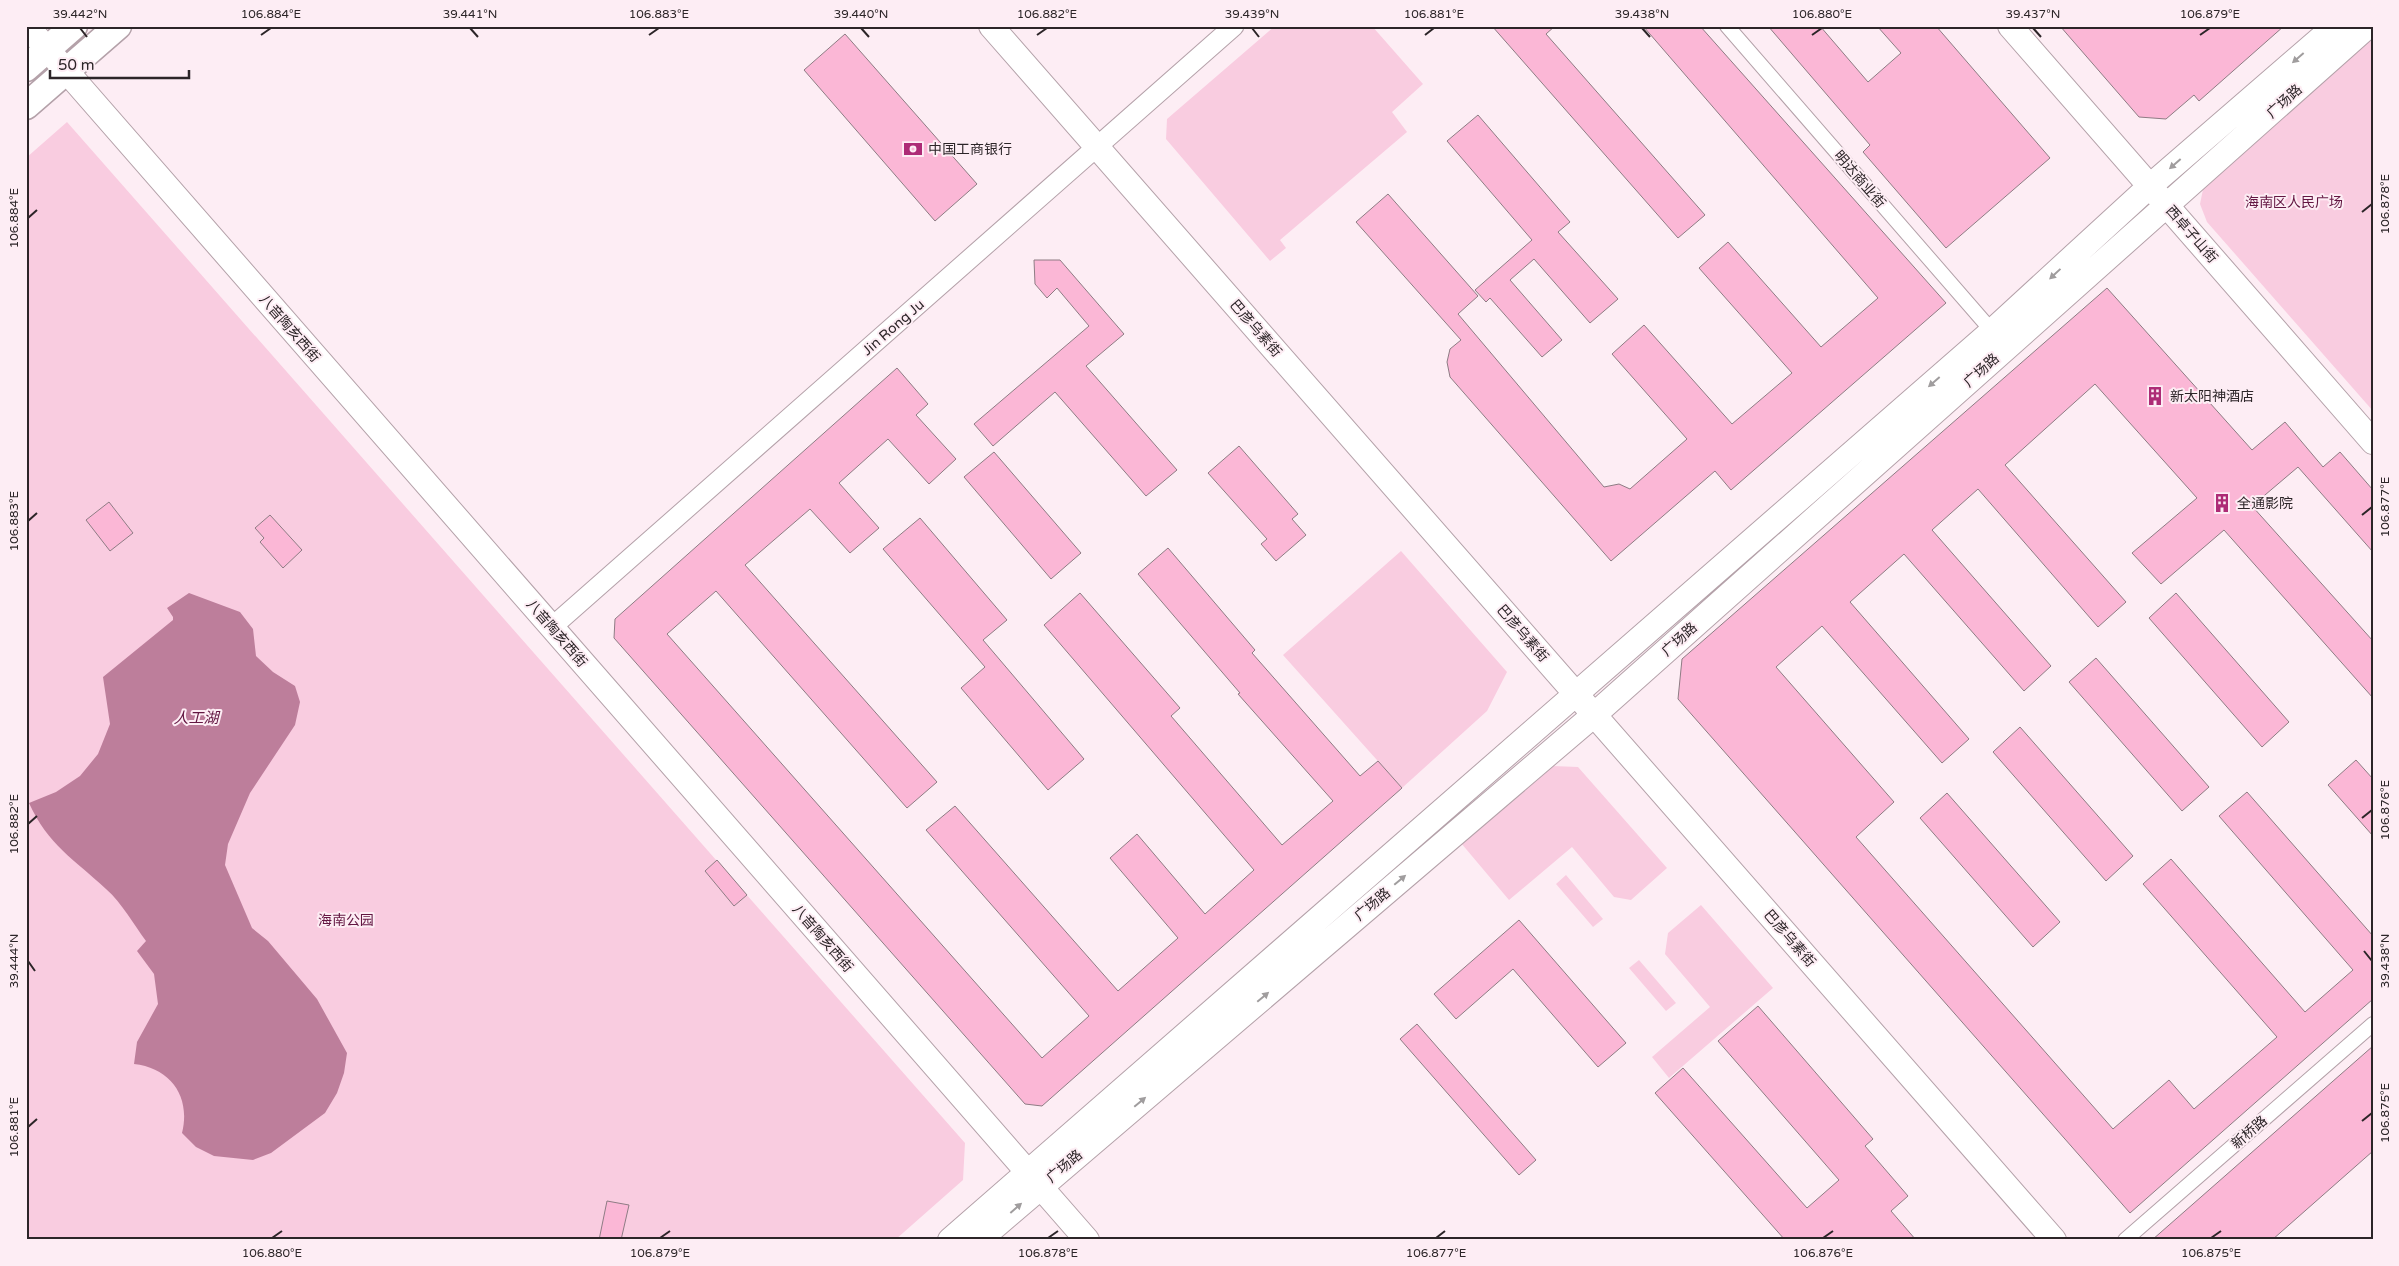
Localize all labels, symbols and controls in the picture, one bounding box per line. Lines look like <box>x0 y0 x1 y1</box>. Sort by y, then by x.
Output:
text: 39.442°N <box>53 7 107 21</box>
text: 106.884°E <box>241 7 302 21</box>
text: 39.441°N <box>443 7 497 21</box>
text: 106.883°E <box>629 7 690 21</box>
text: 39.440°N <box>834 7 888 21</box>
text: 106.882°E <box>1017 7 1078 21</box>
text: 39.439°N <box>1225 7 1279 21</box>
text: 106.881°E <box>1404 7 1465 21</box>
text: 39.438°N <box>1615 7 1669 21</box>
text: 106.880°E <box>1792 7 1853 21</box>
text: 39.437°N <box>2006 7 2060 21</box>
text: 106.879°E <box>2180 7 2241 21</box>
scale bar <box>50 48 189 80</box>
one-way arrow <box>2292 52 2304 63</box>
text: 50 m <box>58 56 95 74</box>
street label: 广场路 <box>2263 81 2306 122</box>
bank icon: 中国工商银行 <box>902 138 924 160</box>
place label: 中国工商银行 <box>928 141 1012 158</box>
street label: 明达商业街 <box>1830 147 1889 211</box>
one-way arrow <box>2169 158 2181 170</box>
text: 106.878°E <box>2378 173 2392 234</box>
text: 106.884°E <box>7 187 21 248</box>
park label: 海南区人民广场 <box>2245 194 2343 211</box>
street label: 西卓子山街 <box>2162 202 2221 266</box>
one-way arrow <box>2049 268 2061 280</box>
street label: 八音陶亥西街 <box>256 291 324 366</box>
street label: Jin Rong Ju <box>859 296 928 359</box>
street label: 巴彦乌素街 <box>1226 296 1285 360</box>
street label: 广场路 <box>1960 350 2003 391</box>
one-way arrow <box>1928 377 1941 388</box>
building icon: 新太阳神酒店 <box>2144 385 2166 407</box>
place label: 新太阳神酒店 <box>2170 388 2254 405</box>
text: 106.877°E <box>2378 476 2392 537</box>
text: 106.883°E <box>7 490 21 551</box>
building icon: 全通影院 <box>2211 492 2233 514</box>
place label: 全通影院 <box>2237 495 2293 512</box>
street label: 八音陶亥西街 <box>523 596 591 671</box>
street label: 巴彦乌素街 <box>1493 601 1552 665</box>
street label: 广场路 <box>1658 619 1701 660</box>
water label: 人工湖 <box>173 709 220 727</box>
text: 106.876°E <box>2378 779 2392 840</box>
text: 106.882°E <box>7 793 21 854</box>
one-way arrow <box>1394 874 1406 886</box>
street label: 广场路 <box>1351 884 1394 924</box>
street label: 八音陶亥西街 <box>789 901 857 976</box>
street label: 巴彦乌素街 <box>1760 906 1819 970</box>
park label: 海南公园 <box>318 912 374 929</box>
text: 39.444°N <box>7 934 21 988</box>
text: 39.438°N <box>2378 934 2392 988</box>
one-way arrow <box>1257 991 1270 1002</box>
text: 106.875°E <box>2378 1083 2392 1143</box>
text: 106.881°E <box>7 1096 21 1157</box>
one-way arrow <box>1133 1096 1145 1108</box>
street label: 新桥路 <box>2228 1112 2271 1153</box>
street label: 广场路 <box>1043 1146 1086 1186</box>
one-way arrow <box>1010 1202 1023 1213</box>
text: 106.880°E <box>242 1246 303 1260</box>
text: 106.879°E <box>630 1246 691 1260</box>
text: 106.878°E <box>1018 1246 1079 1260</box>
text: 106.877°E <box>1406 1246 1467 1260</box>
text: 106.876°E <box>1793 1246 1854 1260</box>
text: 106.875°E <box>2181 1246 2241 1260</box>

